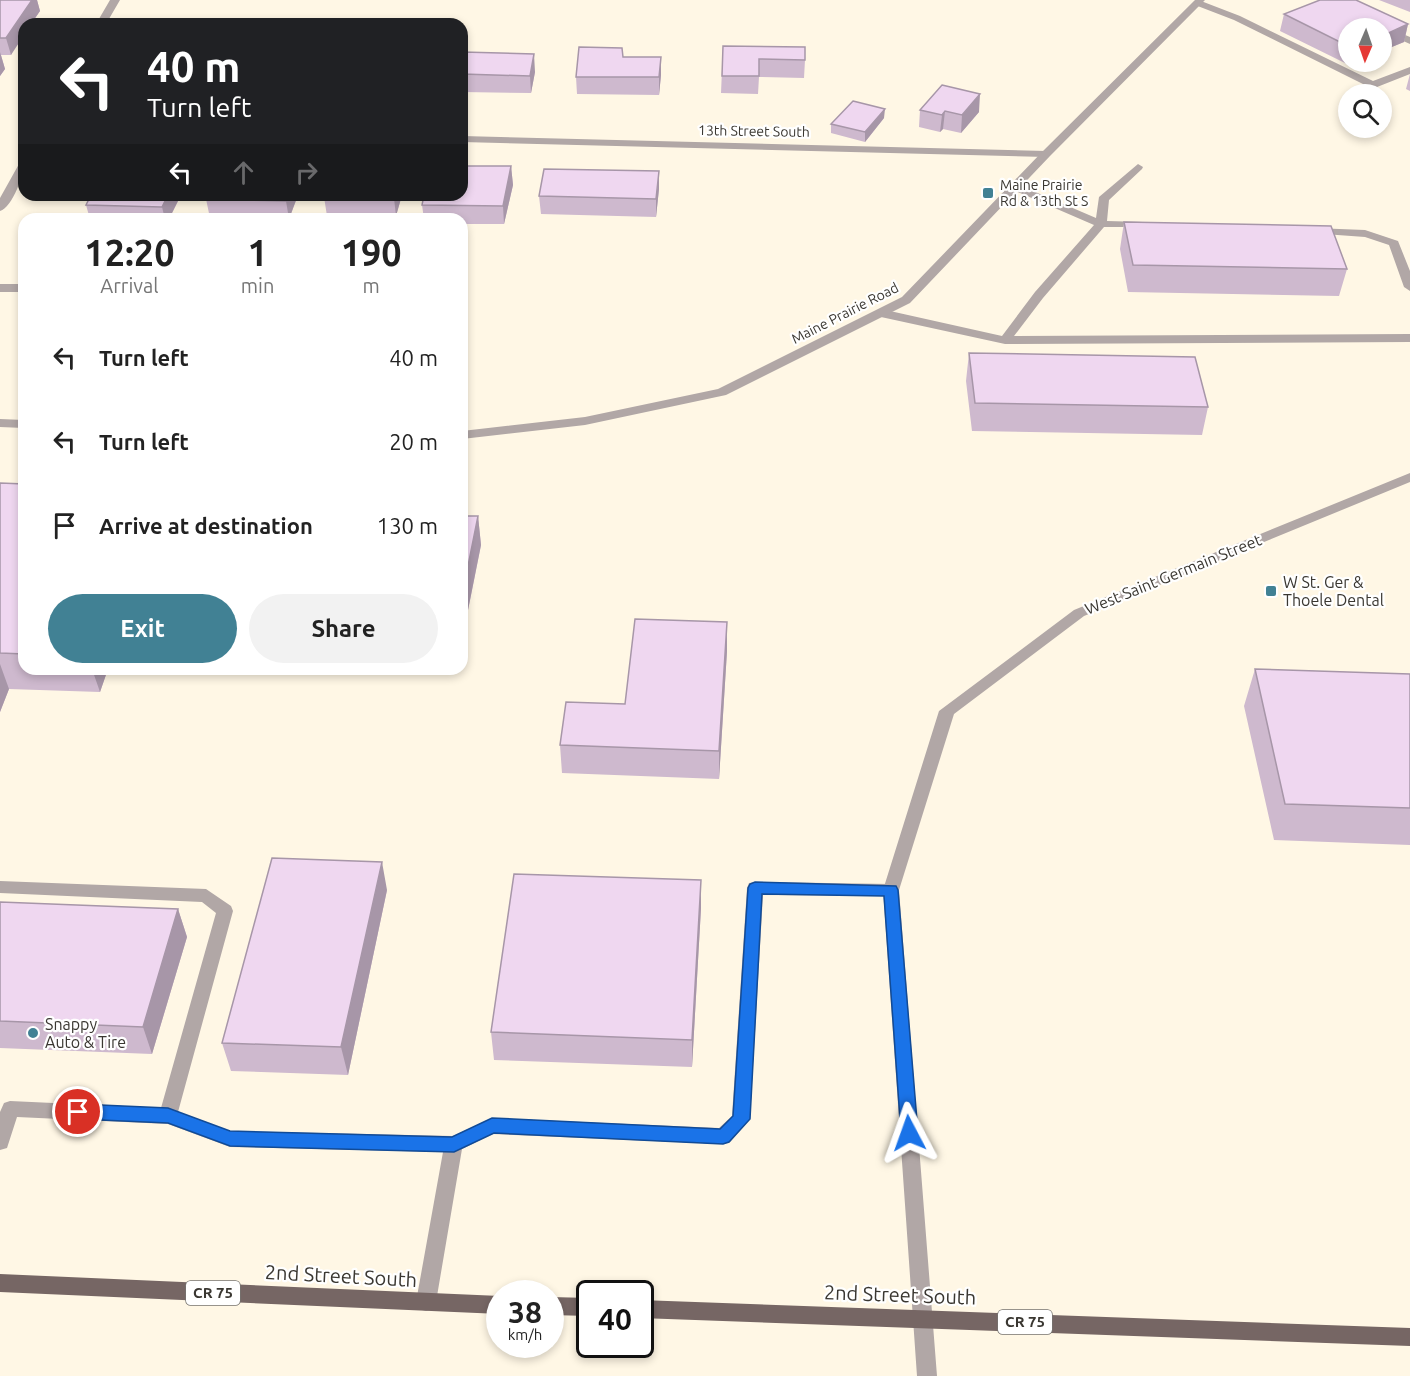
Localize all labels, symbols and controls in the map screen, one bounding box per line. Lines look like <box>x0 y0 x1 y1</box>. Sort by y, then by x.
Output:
north arrow <box>1338 18 1392 72</box>
map controls <box>1338 18 1392 138</box>
icon: left <box>48 42 126 120</box>
text: 40 m <box>147 43 241 90</box>
button: search <box>1338 84 1392 138</box>
text: Turn left <box>147 92 251 122</box>
street label: 13th Street South <box>698 122 810 140</box>
icon: left <box>164 156 197 189</box>
icon: ahead <box>227 156 260 189</box>
icon: right <box>290 156 323 189</box>
place label: Maine Prairie Rd & 13th St S <box>1000 177 1088 209</box>
marker: Maine Prairie Rd & 13th St S <box>981 186 995 200</box>
text: 12:20 <box>84 232 174 273</box>
text: 1 <box>247 232 268 273</box>
text: 190 <box>341 232 402 273</box>
text: Arrival <box>100 274 159 297</box>
text: min <box>241 274 274 297</box>
text: m <box>363 274 380 297</box>
street label: Maine Prairie Road <box>789 279 901 347</box>
icon: left <box>48 341 81 374</box>
text: Turn left <box>99 345 189 370</box>
text: 40 m <box>389 345 438 370</box>
icon: left <box>48 425 81 458</box>
text: Turn left <box>99 429 189 454</box>
text: 20 m <box>389 429 438 454</box>
icon: arrive <box>48 509 81 542</box>
text: Arrive at destination <box>99 513 313 538</box>
text: 130 m <box>377 513 438 538</box>
street label: West Saint Germain Street <box>1082 530 1265 618</box>
place label: W St. Ger & Thoele Dental <box>1283 573 1384 609</box>
marker: W St. Ger & Thoele Dental <box>1264 584 1278 598</box>
button: Exit <box>48 594 237 663</box>
button: Share <box>249 594 438 663</box>
place label: Snappy Auto & Tire <box>45 1015 126 1051</box>
marker: Snappy Auto & Tire <box>26 1026 40 1040</box>
pin <box>52 1086 103 1137</box>
icon: arrive <box>61 1095 94 1128</box>
position arrow <box>877 1101 941 1165</box>
street label: 2nd Street South <box>264 1260 418 1291</box>
speed limit sign: 40 <box>576 1280 654 1358</box>
street label: 2nd Street South <box>824 1280 977 1309</box>
road number: CR 75 <box>186 1281 240 1305</box>
text: 38 <box>508 1295 542 1329</box>
road number: CR 75 <box>998 1310 1052 1334</box>
text: km/h <box>508 1326 542 1343</box>

